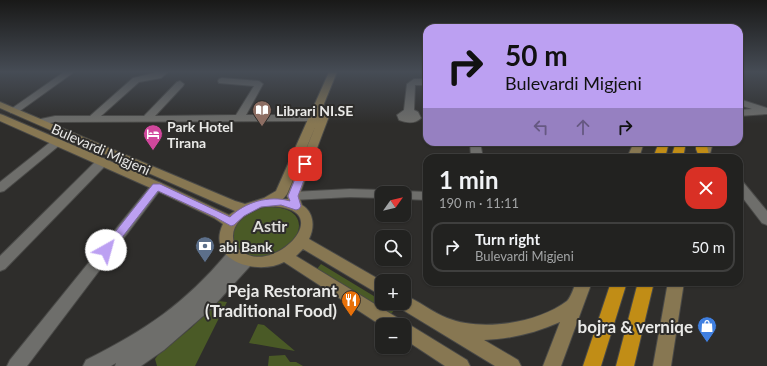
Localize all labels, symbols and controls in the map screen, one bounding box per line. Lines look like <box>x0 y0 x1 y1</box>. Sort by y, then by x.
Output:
text: 50 m <box>505 38 568 72</box>
icon: right <box>439 40 491 92</box>
text: Bulevardi Migjeni <box>505 72 642 94</box>
library icon: Librari NI.SE <box>251 99 273 127</box>
place label: Librari NI.SE <box>276 102 353 119</box>
icon: left <box>530 116 552 138</box>
icon: ahead <box>572 116 594 138</box>
icon: right <box>614 116 636 138</box>
place label: Park Hotel Tirana <box>167 118 233 151</box>
street label: Bulevardi Migjeni <box>49 120 153 178</box>
hotel icon: Park Hotel Tirana <box>142 123 164 151</box>
pin <box>288 147 322 181</box>
icon: arrive <box>294 153 316 175</box>
text: 1 min <box>439 165 499 194</box>
button: close <box>685 167 727 209</box>
north arrow <box>375 186 411 222</box>
map controls <box>375 186 411 354</box>
text: 190 m · 11:11 <box>439 195 519 211</box>
district label: Astir <box>252 216 287 235</box>
position arrow <box>85 229 127 271</box>
button: search <box>375 230 411 266</box>
text: Turn right <box>475 230 540 248</box>
bank icon: abi Bank <box>194 235 216 263</box>
icon: right <box>441 236 463 258</box>
place label: abi Bank <box>219 238 273 255</box>
text: 50 m <box>691 238 725 256</box>
text: Bulevardi Migjeni <box>475 248 574 264</box>
button: + <box>375 274 411 310</box>
place label: Peja Restorant (Traditional Food) <box>205 280 338 321</box>
restaurant icon: Peja Restorant (Traditional Food) <box>340 289 362 317</box>
shop icon: bojra & verniqe <box>696 315 718 343</box>
place label: bojra & verniqe <box>578 316 693 337</box>
button: − <box>375 318 411 354</box>

